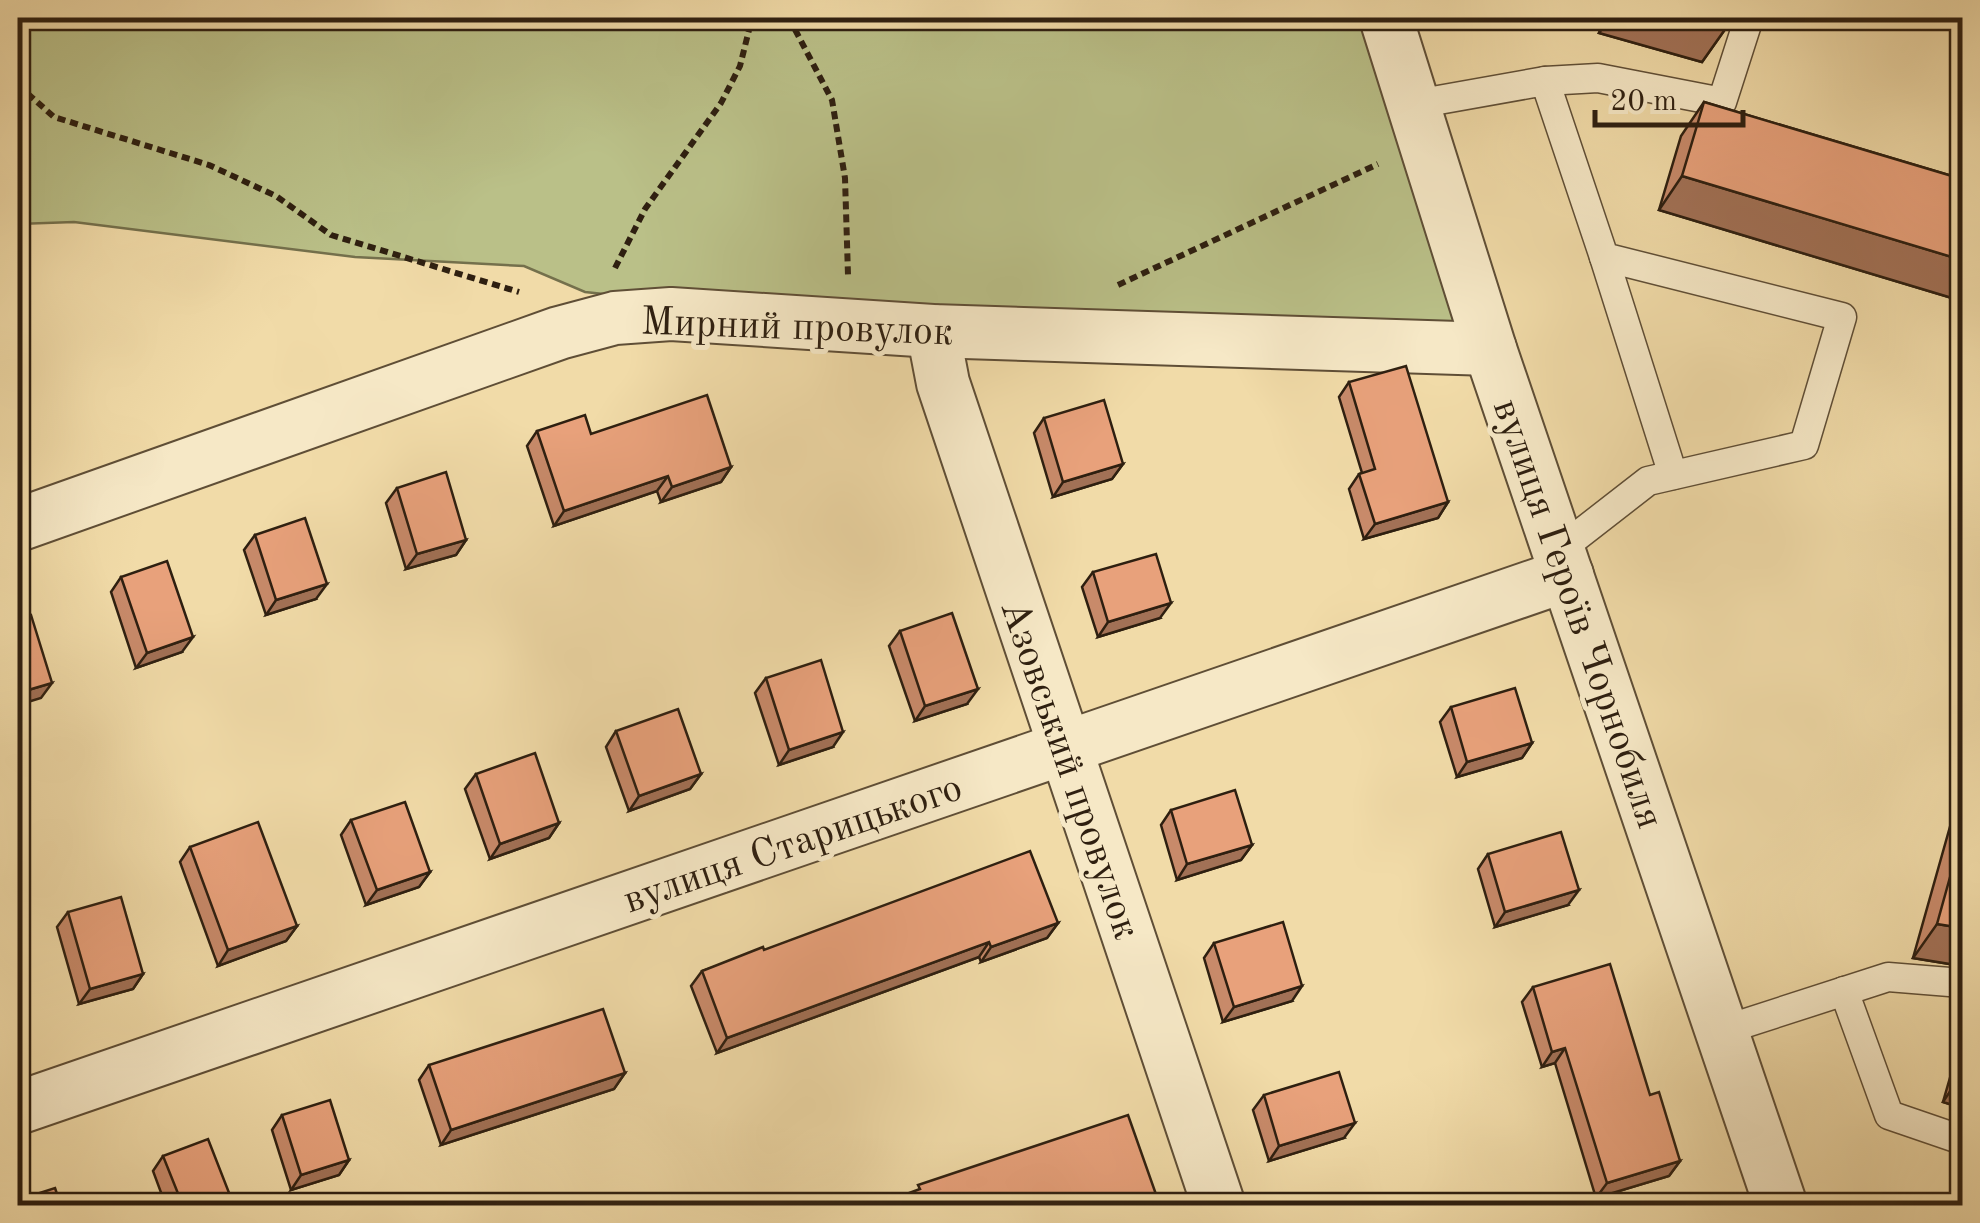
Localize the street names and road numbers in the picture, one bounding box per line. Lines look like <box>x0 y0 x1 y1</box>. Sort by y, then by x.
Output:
street label: Мирний провулок <box>640 304 954 354</box>
street label: вулиця Героїв Чорнобиля <box>1484 394 1669 834</box>
street label: Азовський провулок <box>991 595 1145 945</box>
street label: вулиця Старицького <box>619 769 968 922</box>

